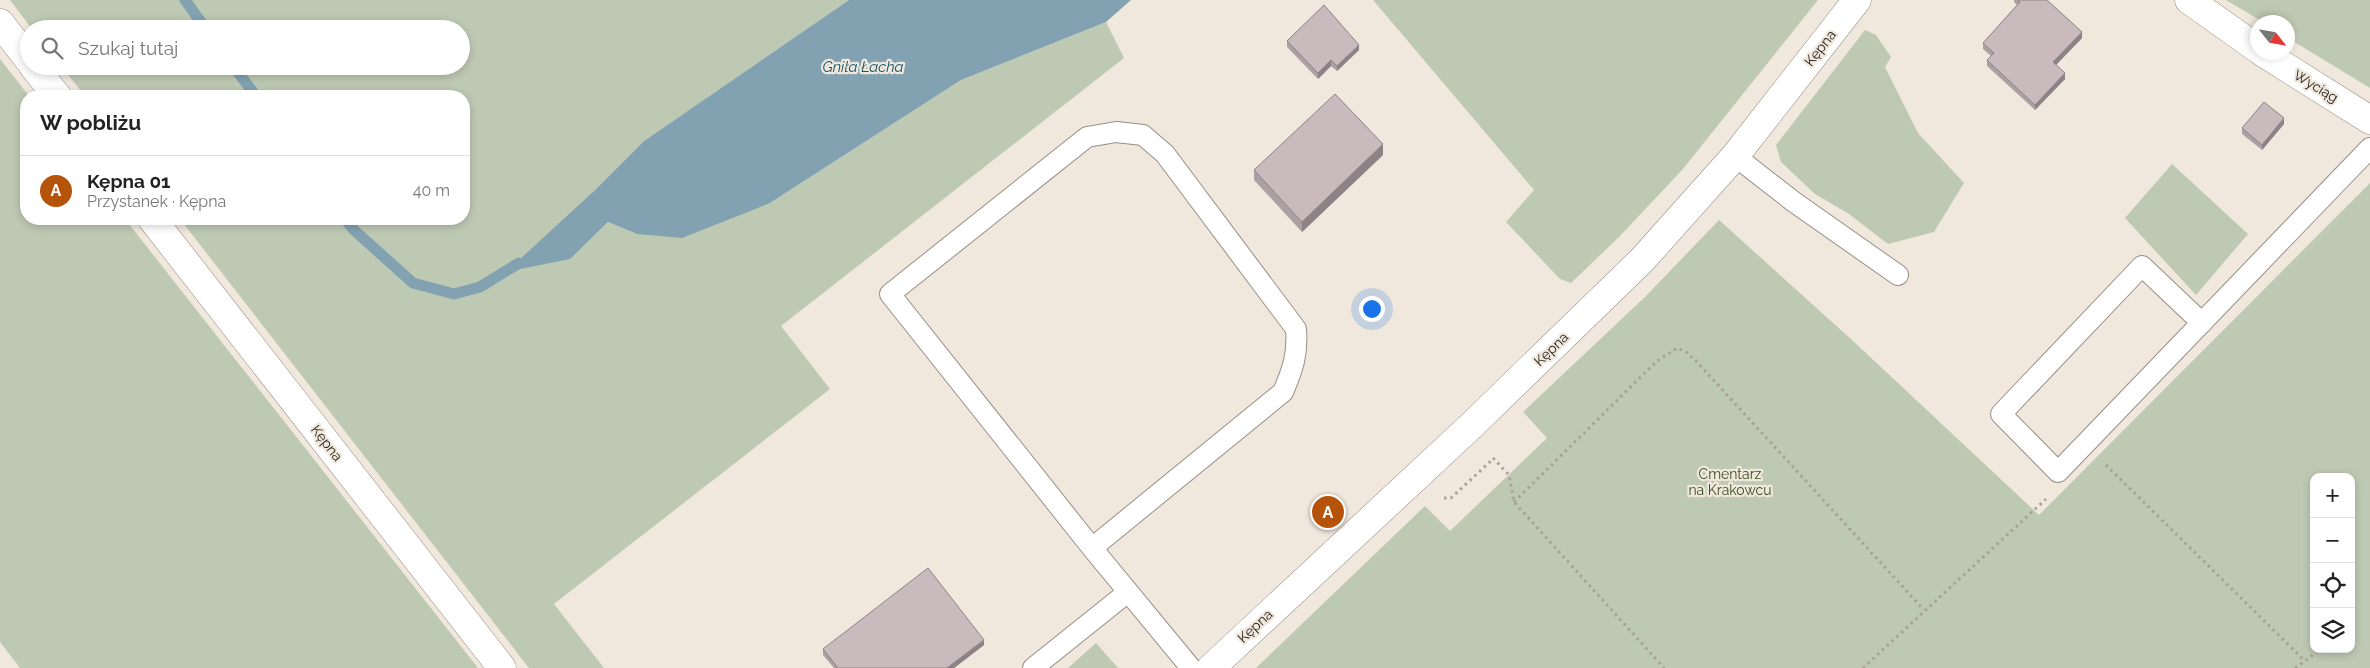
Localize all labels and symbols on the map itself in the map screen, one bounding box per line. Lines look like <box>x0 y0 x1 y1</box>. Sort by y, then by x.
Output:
north arrow <box>2250 15 2295 60</box>
street label: Kępna <box>1801 27 1839 69</box>
water label: Gniła Łacha <box>822 58 904 76</box>
street label: Wyciąg <box>2291 67 2341 105</box>
your location <box>1359 296 1385 322</box>
street label: Kępna <box>1531 329 1571 369</box>
street label: Kępna <box>308 422 346 464</box>
park label: Cmentarz na Krakowcu <box>1688 466 1772 498</box>
pin: A <box>1312 493 1344 531</box>
street label: Kępna <box>1234 606 1276 646</box>

